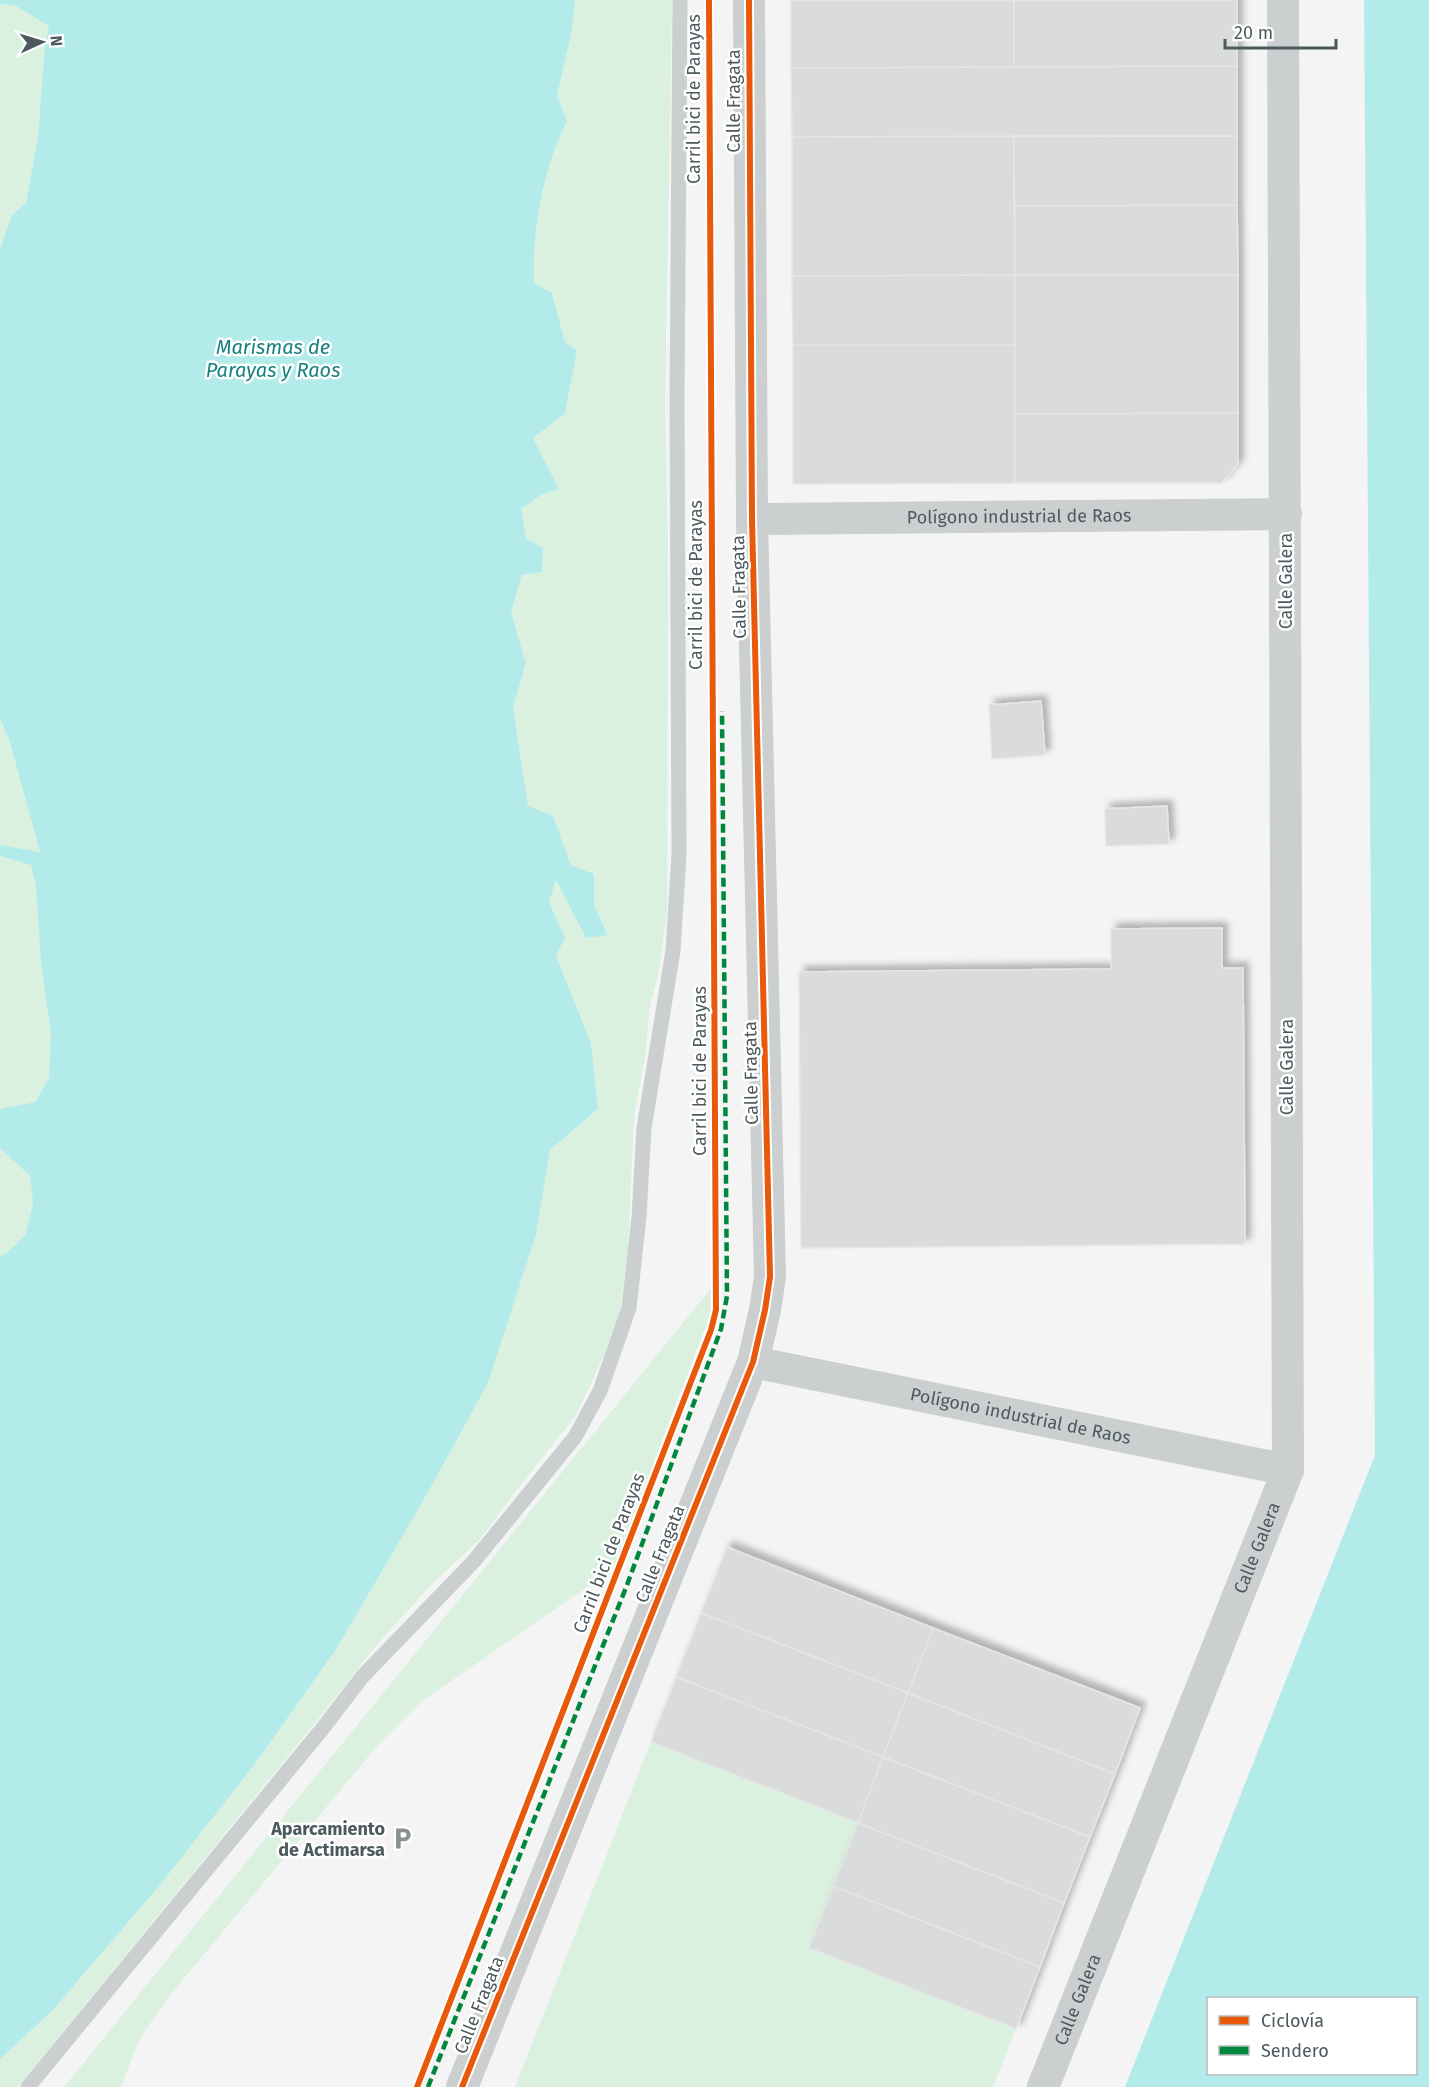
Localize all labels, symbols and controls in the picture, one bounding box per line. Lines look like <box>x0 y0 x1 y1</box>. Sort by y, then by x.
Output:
north arrow <box>12 12 72 72</box>
scale bar <box>1225 12 1336 50</box>
street label: Carril bici de Parayas <box>683 14 705 184</box>
text: 20 m <box>1234 22 1273 44</box>
text: N <box>47 35 66 47</box>
street label: Calle Fragata <box>723 49 745 153</box>
water label: Marismas de Parayas y Raos <box>206 335 340 382</box>
street label: Carril bici de Parayas <box>685 500 707 670</box>
street label: Polígono industrial de Raos <box>907 504 1131 529</box>
street label: Calle Galera <box>1275 533 1297 629</box>
street label: Calle Fragata <box>727 535 751 639</box>
street label: Carril bici de Parayas <box>689 986 711 1156</box>
street label: Calle Galera <box>1276 1019 1298 1115</box>
street label: Calle Fragata <box>739 1021 763 1125</box>
street label: Polígono industrial de Raos <box>908 1383 1133 1449</box>
street label: Carril bici de Parayas <box>568 1470 650 1636</box>
street label: Calle Galera <box>1229 1499 1285 1597</box>
street label: Calle Fragata <box>630 1502 690 1606</box>
place label: Aparcamiento de Actimarsa <box>270 1818 385 1861</box>
parking icon: Aparcamiento de Actimarsa <box>390 1826 416 1852</box>
street label: Calle Galera <box>1050 1951 1106 2049</box>
street label: Calle Fragata <box>449 1953 509 2057</box>
legend <box>1207 1997 1417 2075</box>
text: Ciclovía <box>1261 2010 1324 2032</box>
text: Sendero <box>1261 2040 1329 2062</box>

